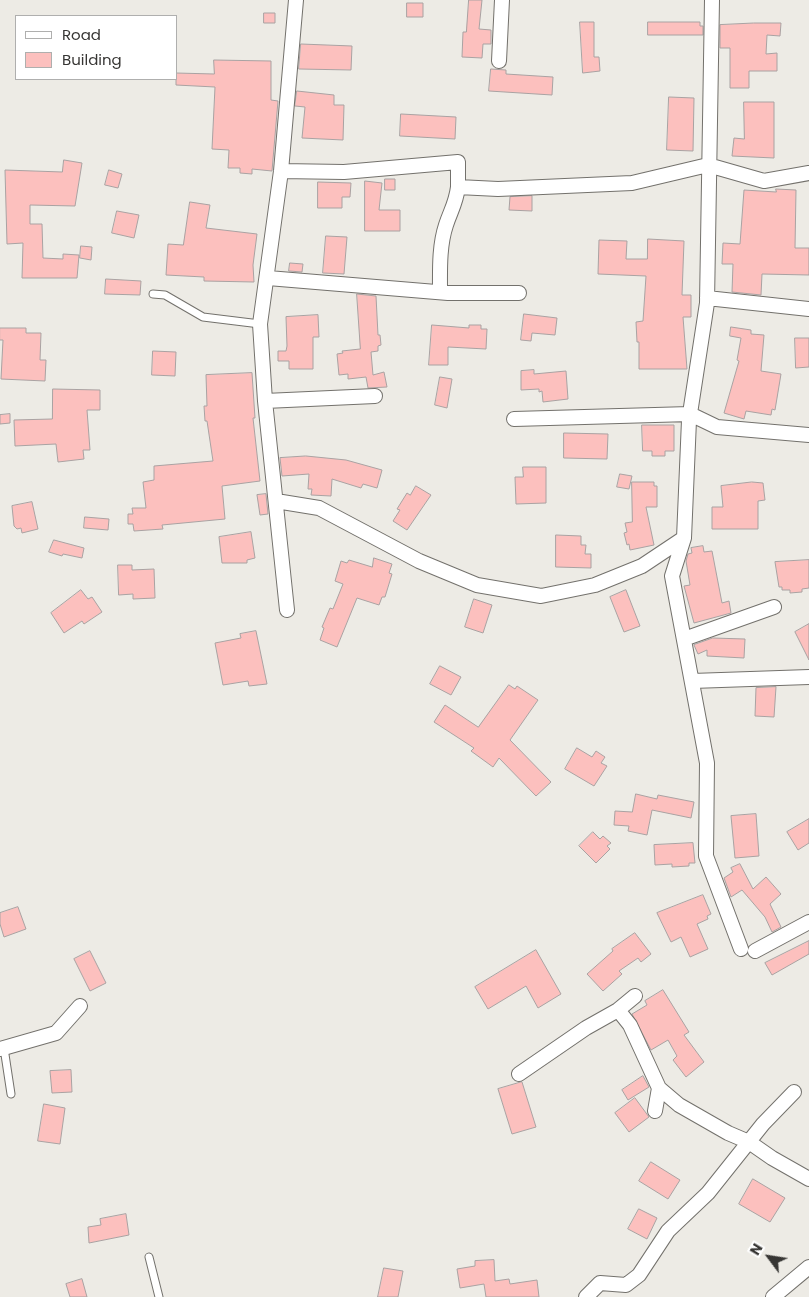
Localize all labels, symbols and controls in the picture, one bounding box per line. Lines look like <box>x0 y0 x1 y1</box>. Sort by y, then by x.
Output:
legend <box>15 15 178 80</box>
text: Road <box>62 24 101 45</box>
text: Building <box>62 49 122 70</box>
north arrow <box>744 1232 794 1282</box>
text: N <box>745 1240 767 1259</box>

